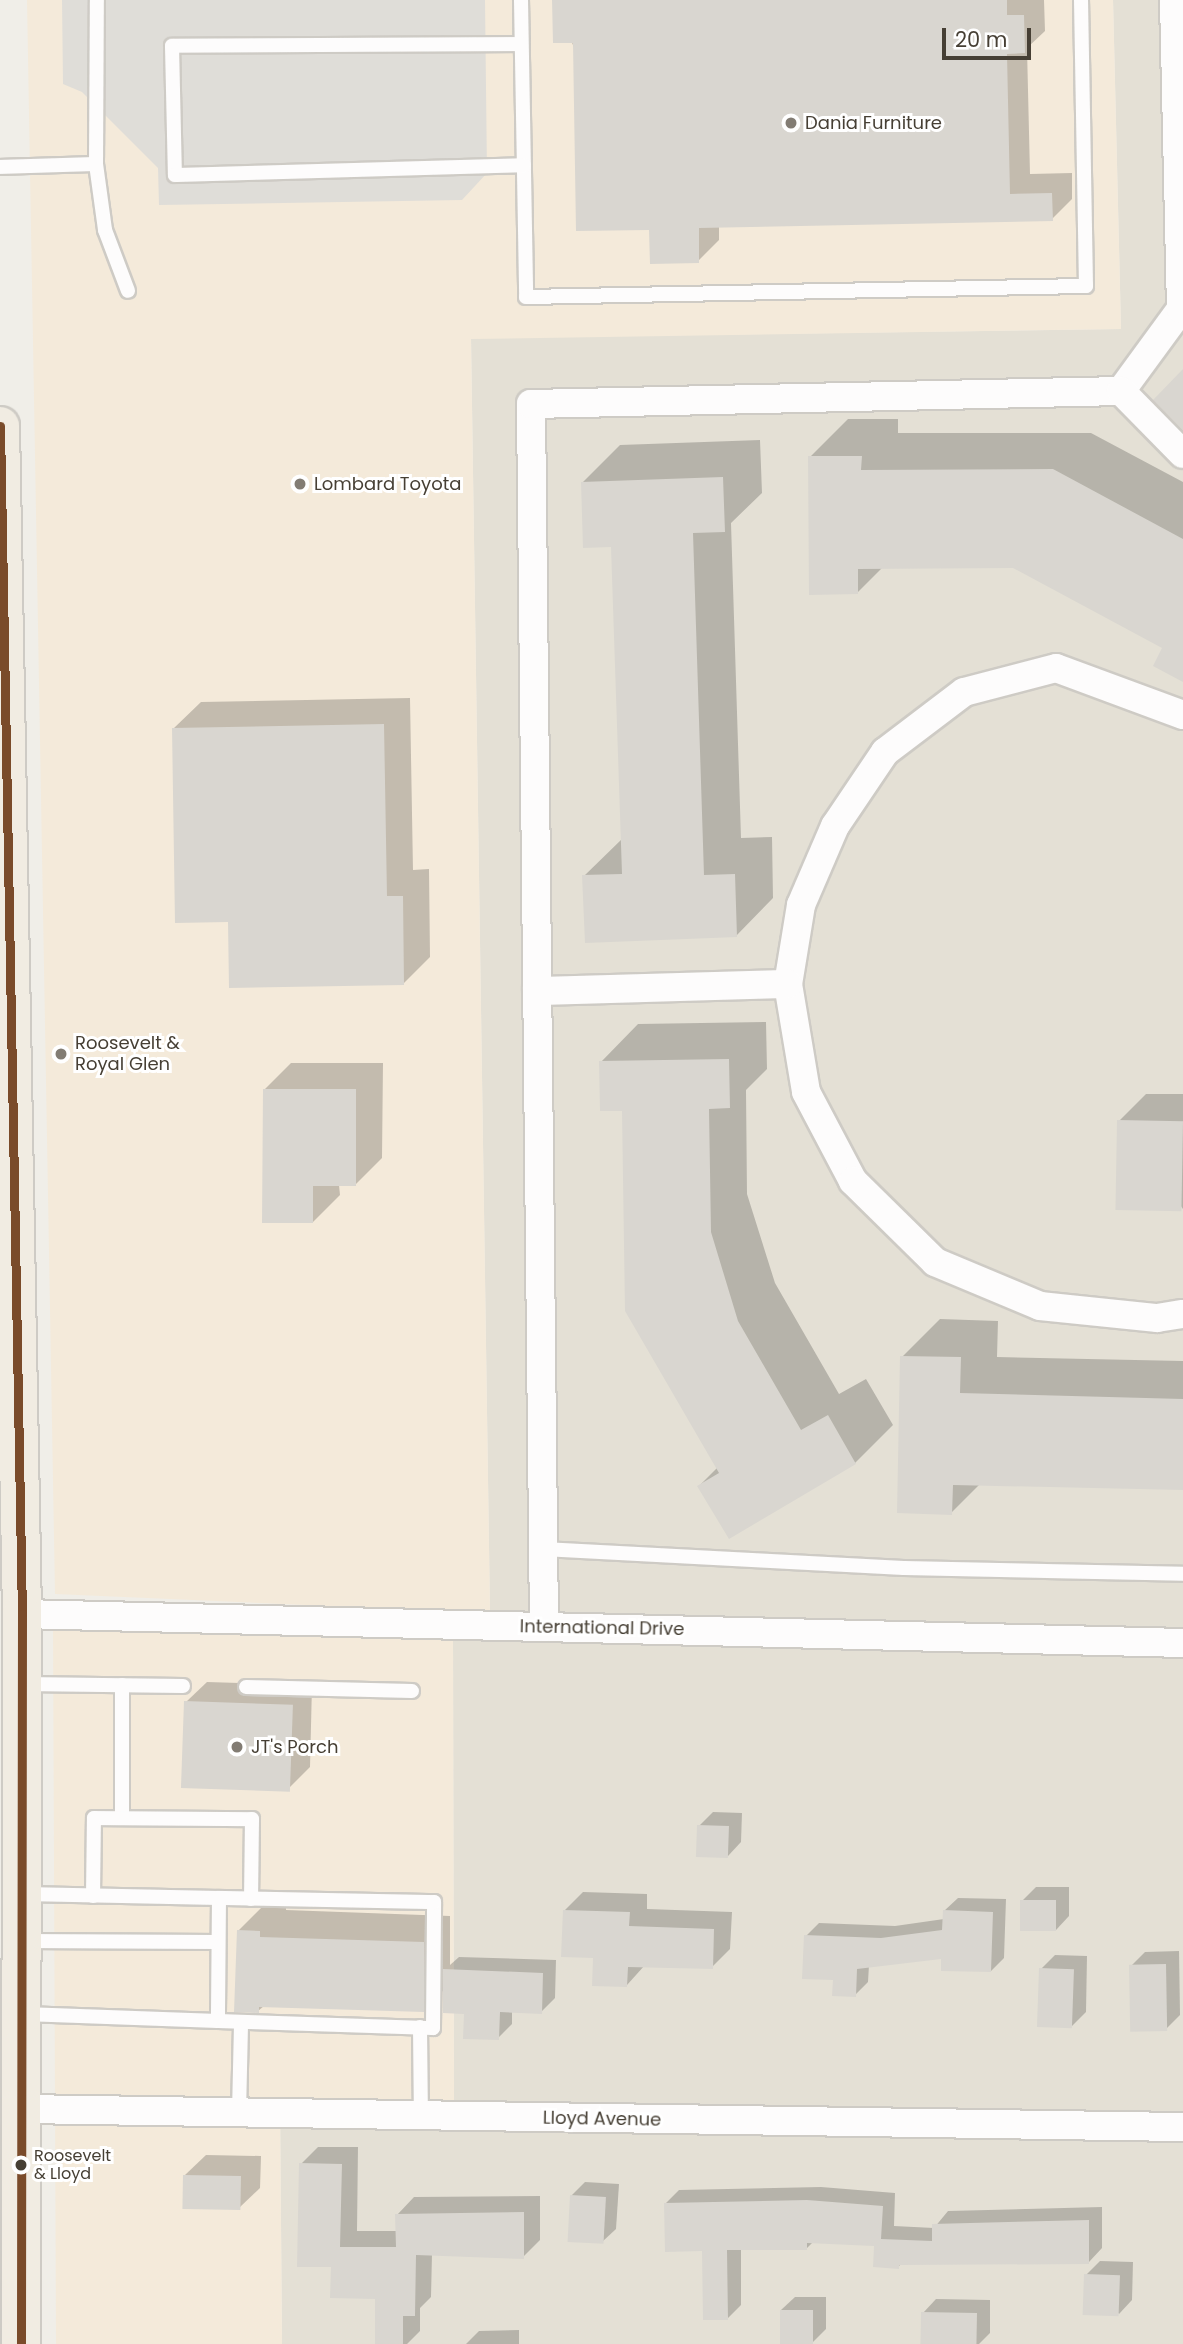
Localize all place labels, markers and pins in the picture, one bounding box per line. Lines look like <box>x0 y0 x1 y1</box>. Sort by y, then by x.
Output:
place label: Dania Furniture <box>805 112 942 134</box>
marker: Dania Furniture <box>783 115 799 131</box>
place label: Lombard Toyota <box>314 473 461 495</box>
marker: Lombard Toyota <box>292 476 308 492</box>
place label: Roosevelt & Royal Glen <box>75 1033 180 1076</box>
marker: Roosevelt & Royal Glen <box>53 1046 69 1062</box>
place label: JT's Porch <box>251 1736 338 1758</box>
marker: JT's Porch <box>229 1739 245 1755</box>
place label: Roosevelt & Lloyd <box>34 2146 111 2184</box>
marker: Roosevelt & Lloyd <box>14 2158 28 2172</box>

